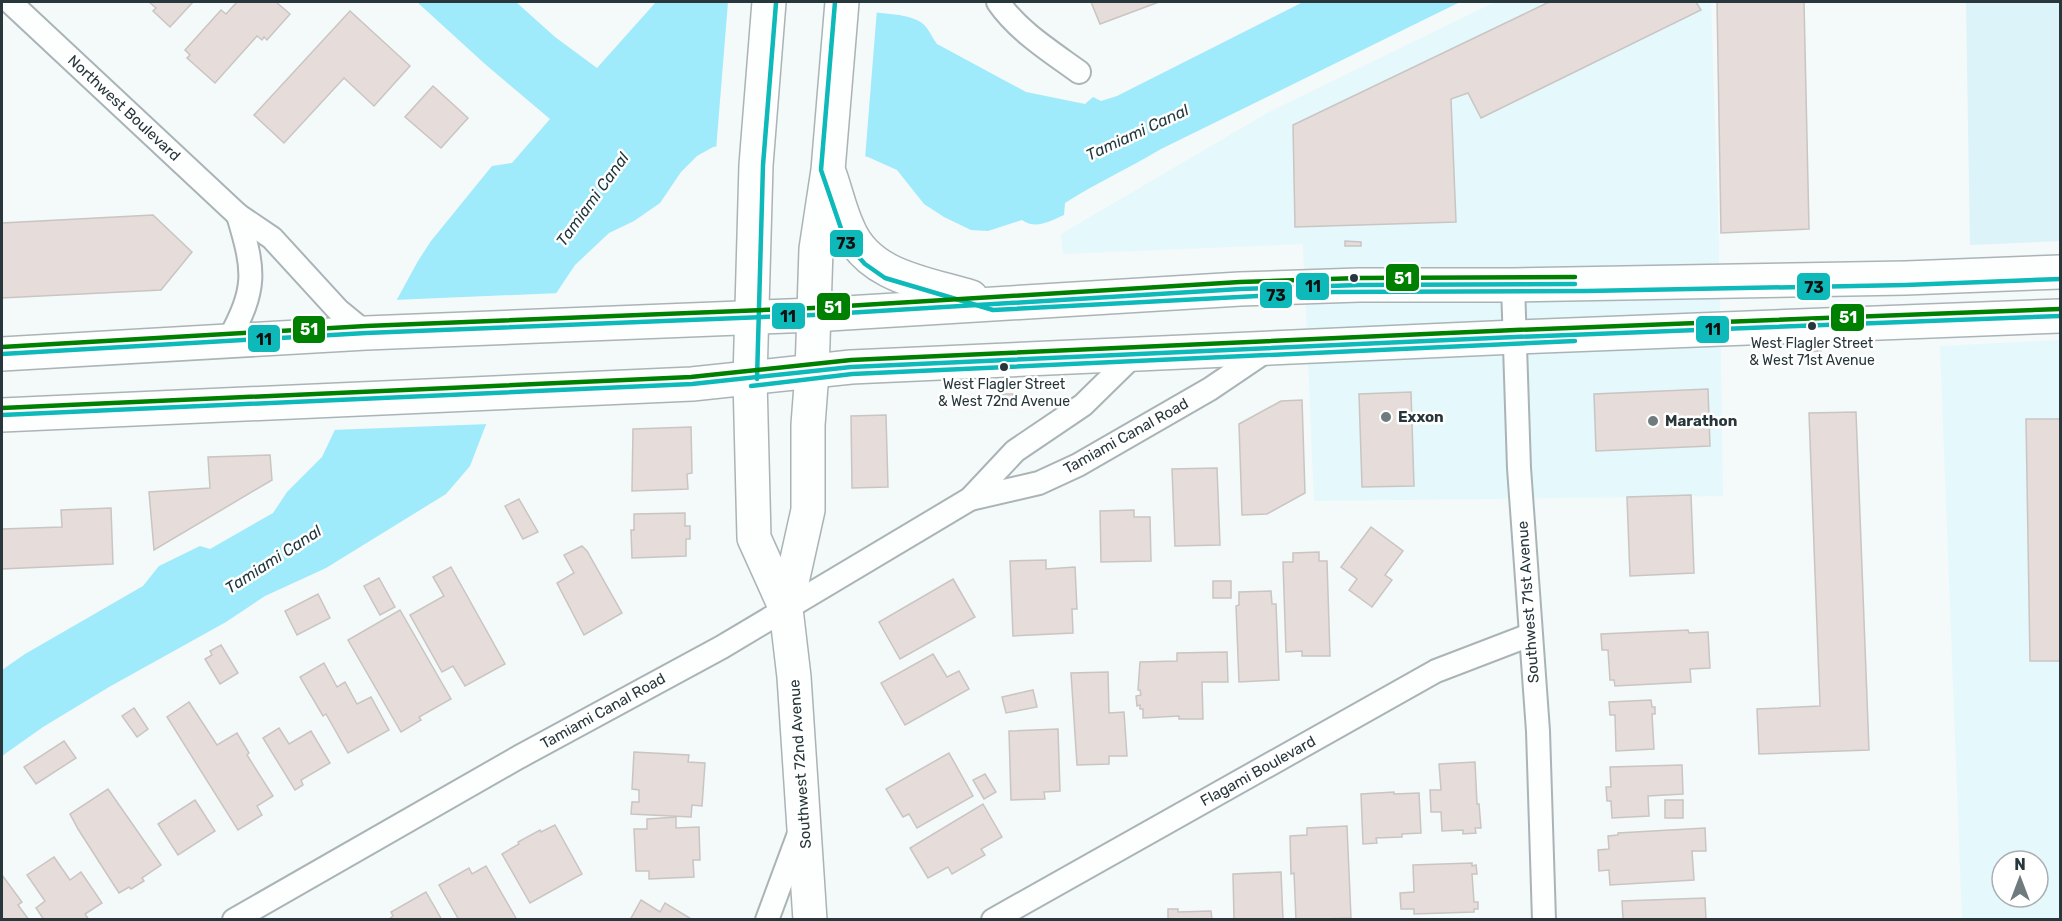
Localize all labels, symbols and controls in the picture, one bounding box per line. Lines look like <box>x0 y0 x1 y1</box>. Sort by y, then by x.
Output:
street label: Northwest Boulevard <box>64 51 184 165</box>
water label: Tamiami Canal <box>1083 100 1193 165</box>
water label: Tamiami Canal <box>552 148 633 250</box>
line badge: 73 <box>829 229 864 258</box>
text: 73 <box>836 234 856 253</box>
line badge: 51 <box>1385 263 1420 292</box>
text: 51 <box>1394 269 1412 288</box>
line badge: 11 <box>1295 272 1330 301</box>
unlabelled marker <box>1348 272 1360 284</box>
line badge: 73 <box>1796 272 1831 301</box>
text: 11 <box>1305 277 1321 296</box>
text: 73 <box>1804 278 1824 297</box>
line badge: 73 <box>1259 281 1293 309</box>
text: 73 <box>1266 286 1286 305</box>
line badge: 51 <box>816 292 851 321</box>
text: 51 <box>824 298 842 317</box>
line badge: 11 <box>771 302 806 330</box>
line badge: 51 <box>1830 303 1865 332</box>
text: 11 <box>780 307 796 326</box>
text: 51 <box>1839 308 1857 327</box>
line badge: 51 <box>292 315 326 344</box>
line badge: 11 <box>1695 315 1730 344</box>
text: 51 <box>300 320 318 339</box>
text: 11 <box>1705 320 1721 339</box>
marker: West Flagler Street & West 71st Avenue <box>1806 320 1818 332</box>
line badge: 11 <box>247 324 281 353</box>
text: 11 <box>256 330 272 349</box>
place label: West Flagler Street & West 71st Avenue <box>1749 335 1875 369</box>
marker: West Flagler Street & West 72nd Avenue <box>998 361 1010 373</box>
place label: West Flagler Street & West 72nd Avenue <box>938 376 1070 410</box>
street label: Tamiami Canal Road <box>1060 394 1192 478</box>
place label: Exxon <box>1398 408 1444 426</box>
marker: Exxon <box>1379 410 1393 424</box>
place label: Marathon <box>1665 412 1737 430</box>
marker: Marathon <box>1646 414 1660 428</box>
street label: Southwest 71st Avenue <box>1513 520 1543 684</box>
water label: Tamiami Canal <box>221 521 326 598</box>
street label: Tamiami Canal Road <box>537 669 669 753</box>
street label: Southwest 72nd Avenue <box>785 679 815 849</box>
street label: Flagami Boulevard <box>1197 732 1319 810</box>
north arrow <box>1990 849 2050 909</box>
text: N <box>2014 855 2026 874</box>

